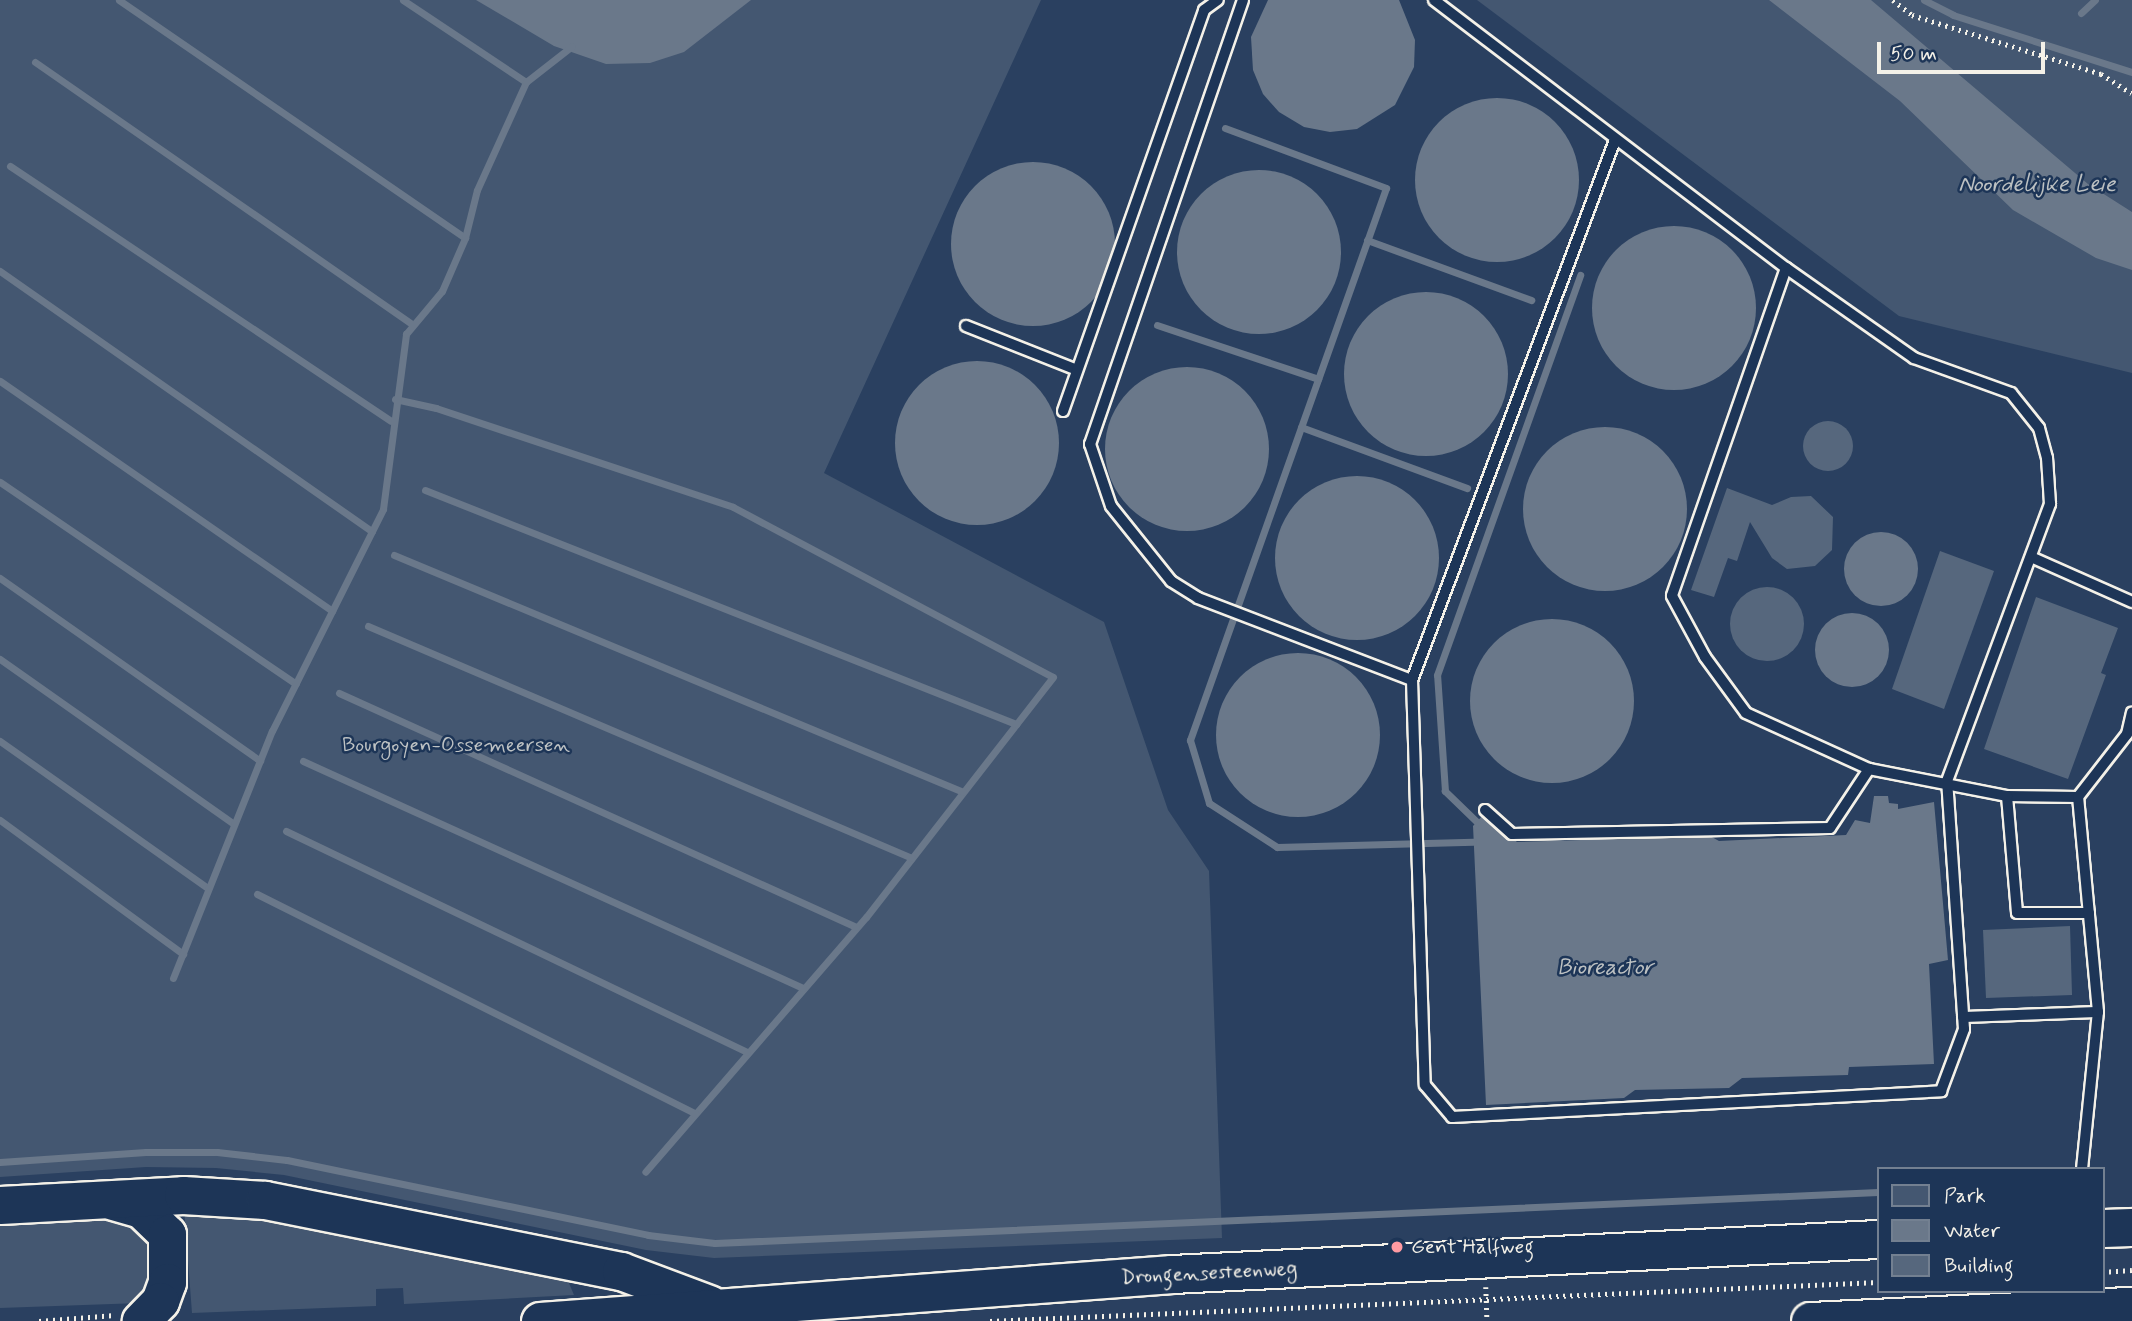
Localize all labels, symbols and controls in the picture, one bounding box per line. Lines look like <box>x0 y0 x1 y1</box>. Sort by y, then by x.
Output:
scale bar <box>1880 28 2048 72</box>
text: 50 m <box>1890 40 1937 68</box>
water label: Noordelijke Leie <box>1958 171 2116 199</box>
park label: Bourgoyen-Ossemeersen <box>342 732 570 758</box>
water label: Bioreactor <box>1557 954 1653 982</box>
legend <box>1876 1167 2104 1293</box>
text: Park <box>1944 1182 1986 1210</box>
text: Water <box>1944 1217 2000 1245</box>
place label: Gent Halfweg <box>1411 1234 1534 1260</box>
marker: Gent Halfweg <box>1389 1239 1405 1255</box>
text: Building <box>1944 1252 2014 1280</box>
street label: Drongensesteenweg <box>1120 1256 1298 1290</box>

